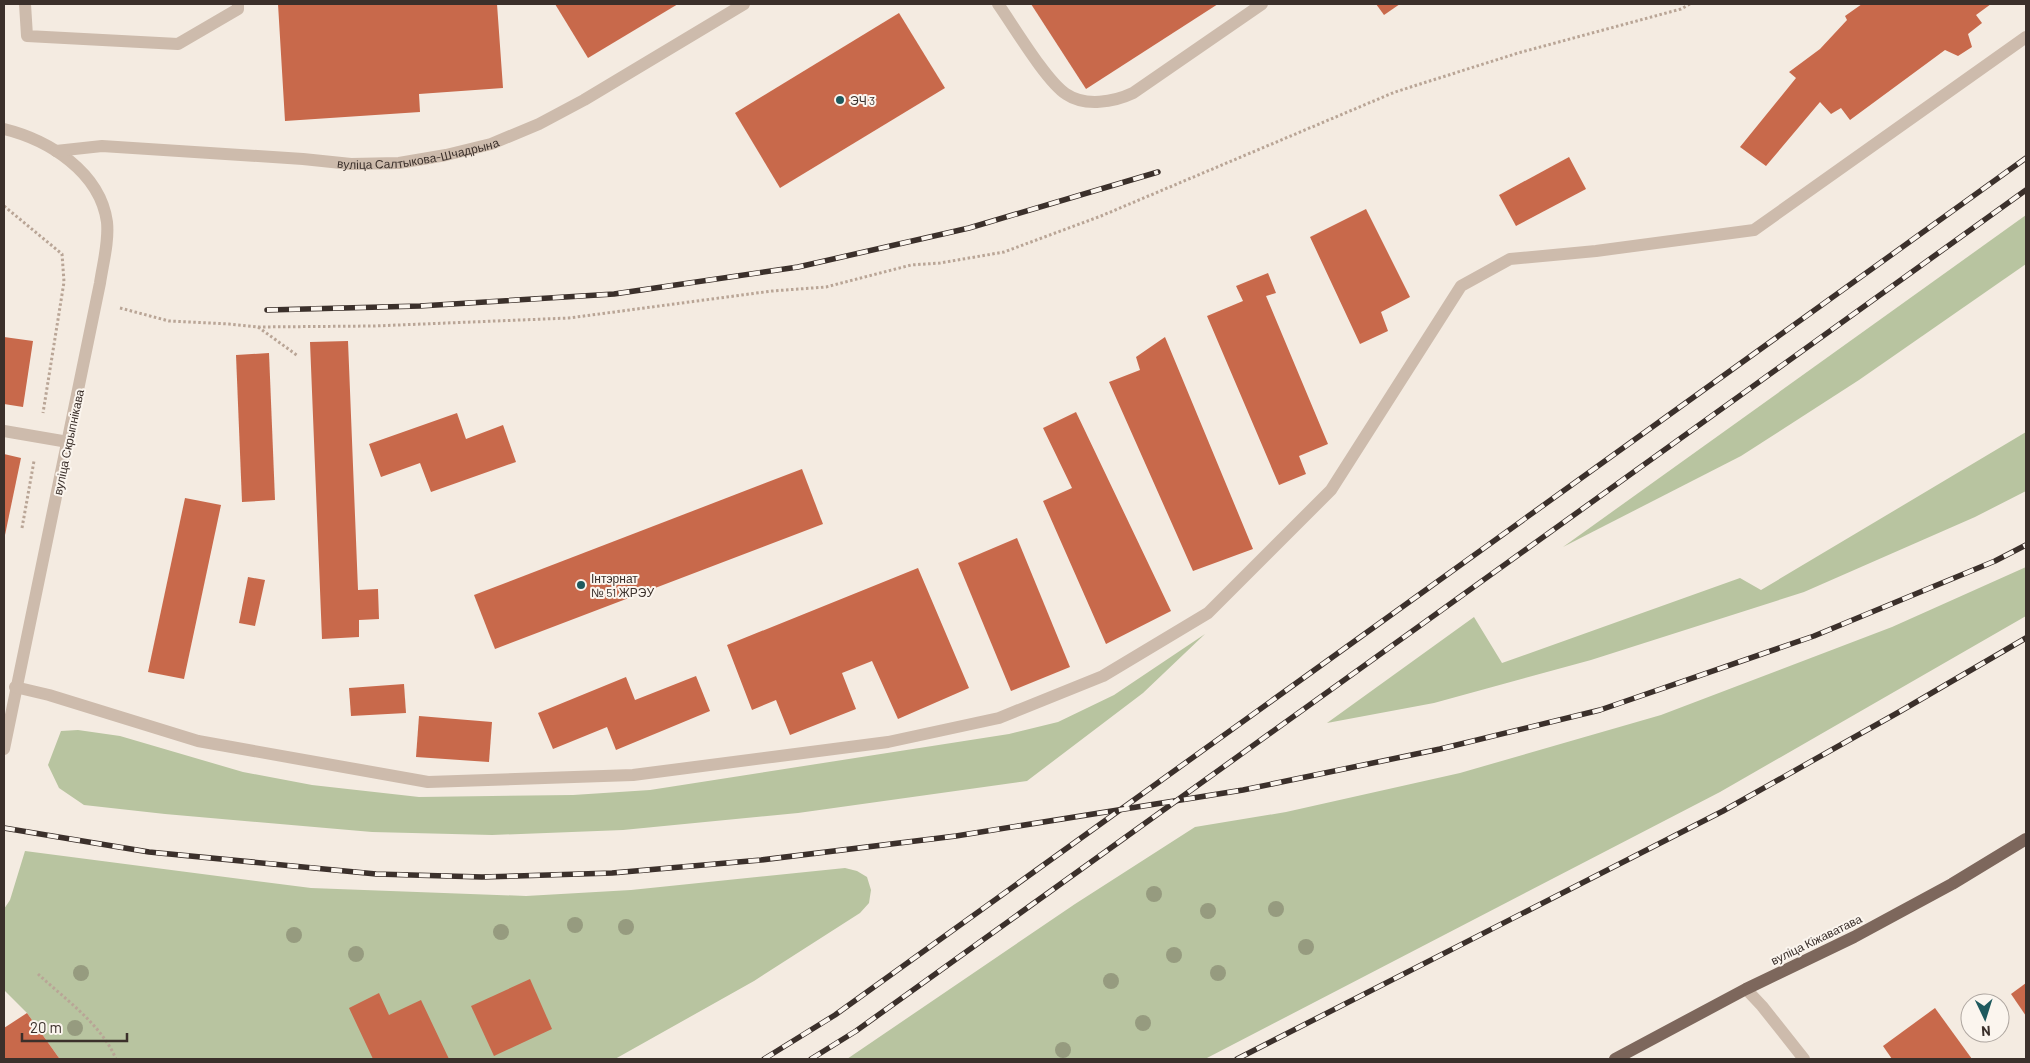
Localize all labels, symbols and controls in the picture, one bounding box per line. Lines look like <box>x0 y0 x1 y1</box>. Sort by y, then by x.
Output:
place label: ЭЧ 3 <box>850 93 875 107</box>
marker: ЭЧ 3 <box>834 94 846 106</box>
street label: вуліца Салтыкова-Шчадрына <box>337 134 501 172</box>
street label: вуліца Скрыпнікава <box>50 388 87 496</box>
place label: Інтэрнат № 51 ЖРЭУ <box>591 571 654 599</box>
marker: Інтэрнат № 51 ЖРЭУ <box>575 579 587 591</box>
street label: вуліца Кіжаватава <box>1768 911 1864 968</box>
north arrow <box>1960 993 2010 1043</box>
scale bar <box>22 1010 128 1042</box>
text: 20 m <box>30 1018 62 1036</box>
text: N <box>1981 1023 1991 1040</box>

